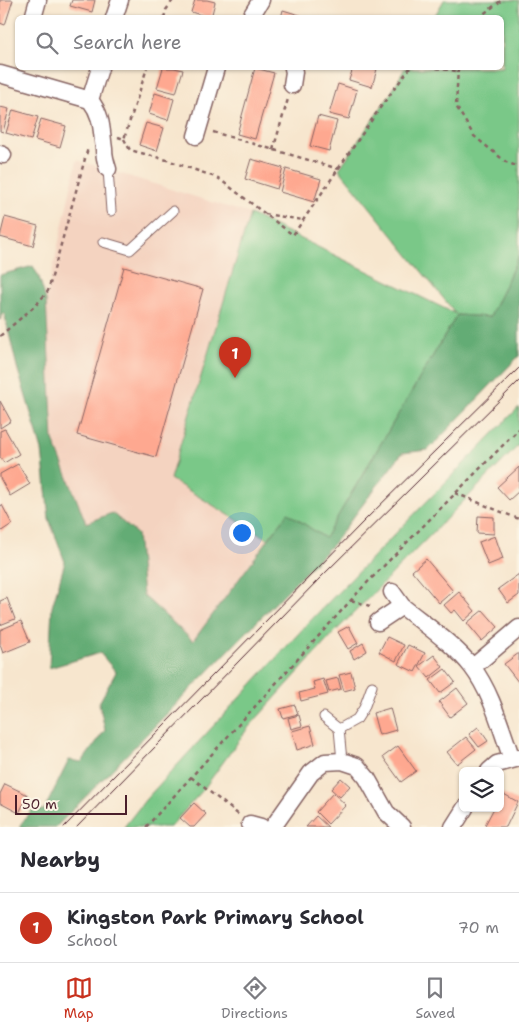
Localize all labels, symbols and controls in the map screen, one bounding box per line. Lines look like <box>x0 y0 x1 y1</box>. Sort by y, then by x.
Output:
search box <box>15 15 504 70</box>
icon: search <box>33 29 61 57</box>
text: Search here <box>73 30 182 55</box>
pin: 1 <box>219 337 251 378</box>
your location <box>229 520 255 546</box>
map controls <box>459 767 504 812</box>
button: layers <box>459 767 504 812</box>
scale bar <box>15 792 128 815</box>
text: 50 m <box>22 795 57 813</box>
text: Nearby <box>20 846 100 874</box>
text: Kingston Park Primary School <box>67 905 364 930</box>
text: 1 <box>32 917 40 938</box>
text: 70 m <box>458 917 499 938</box>
text: School <box>67 930 117 951</box>
tab: Map <box>64 974 94 1022</box>
tab: Directions <box>221 974 288 1022</box>
tab: Saved <box>416 974 455 1022</box>

